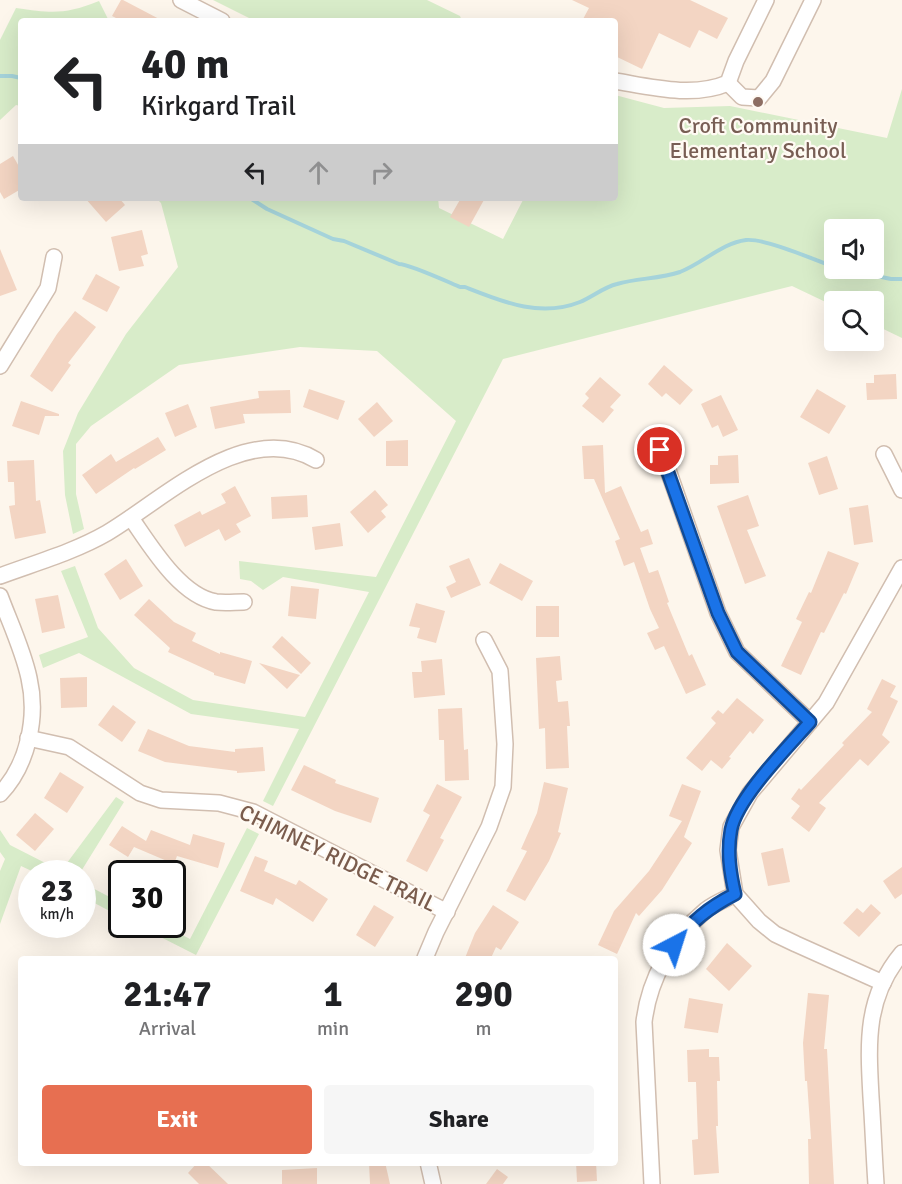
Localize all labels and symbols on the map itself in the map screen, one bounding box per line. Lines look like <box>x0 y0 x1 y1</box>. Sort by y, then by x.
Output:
marker: Croft Community Elementary School <box>751 95 765 109</box>
place label: Croft Community Elementary School <box>670 112 846 164</box>
pin <box>634 424 685 475</box>
street label: CHIMNEY RIDGE TRAIL <box>235 798 441 918</box>
speed limit sign: 30 <box>108 860 186 938</box>
position arrow <box>642 913 706 977</box>

